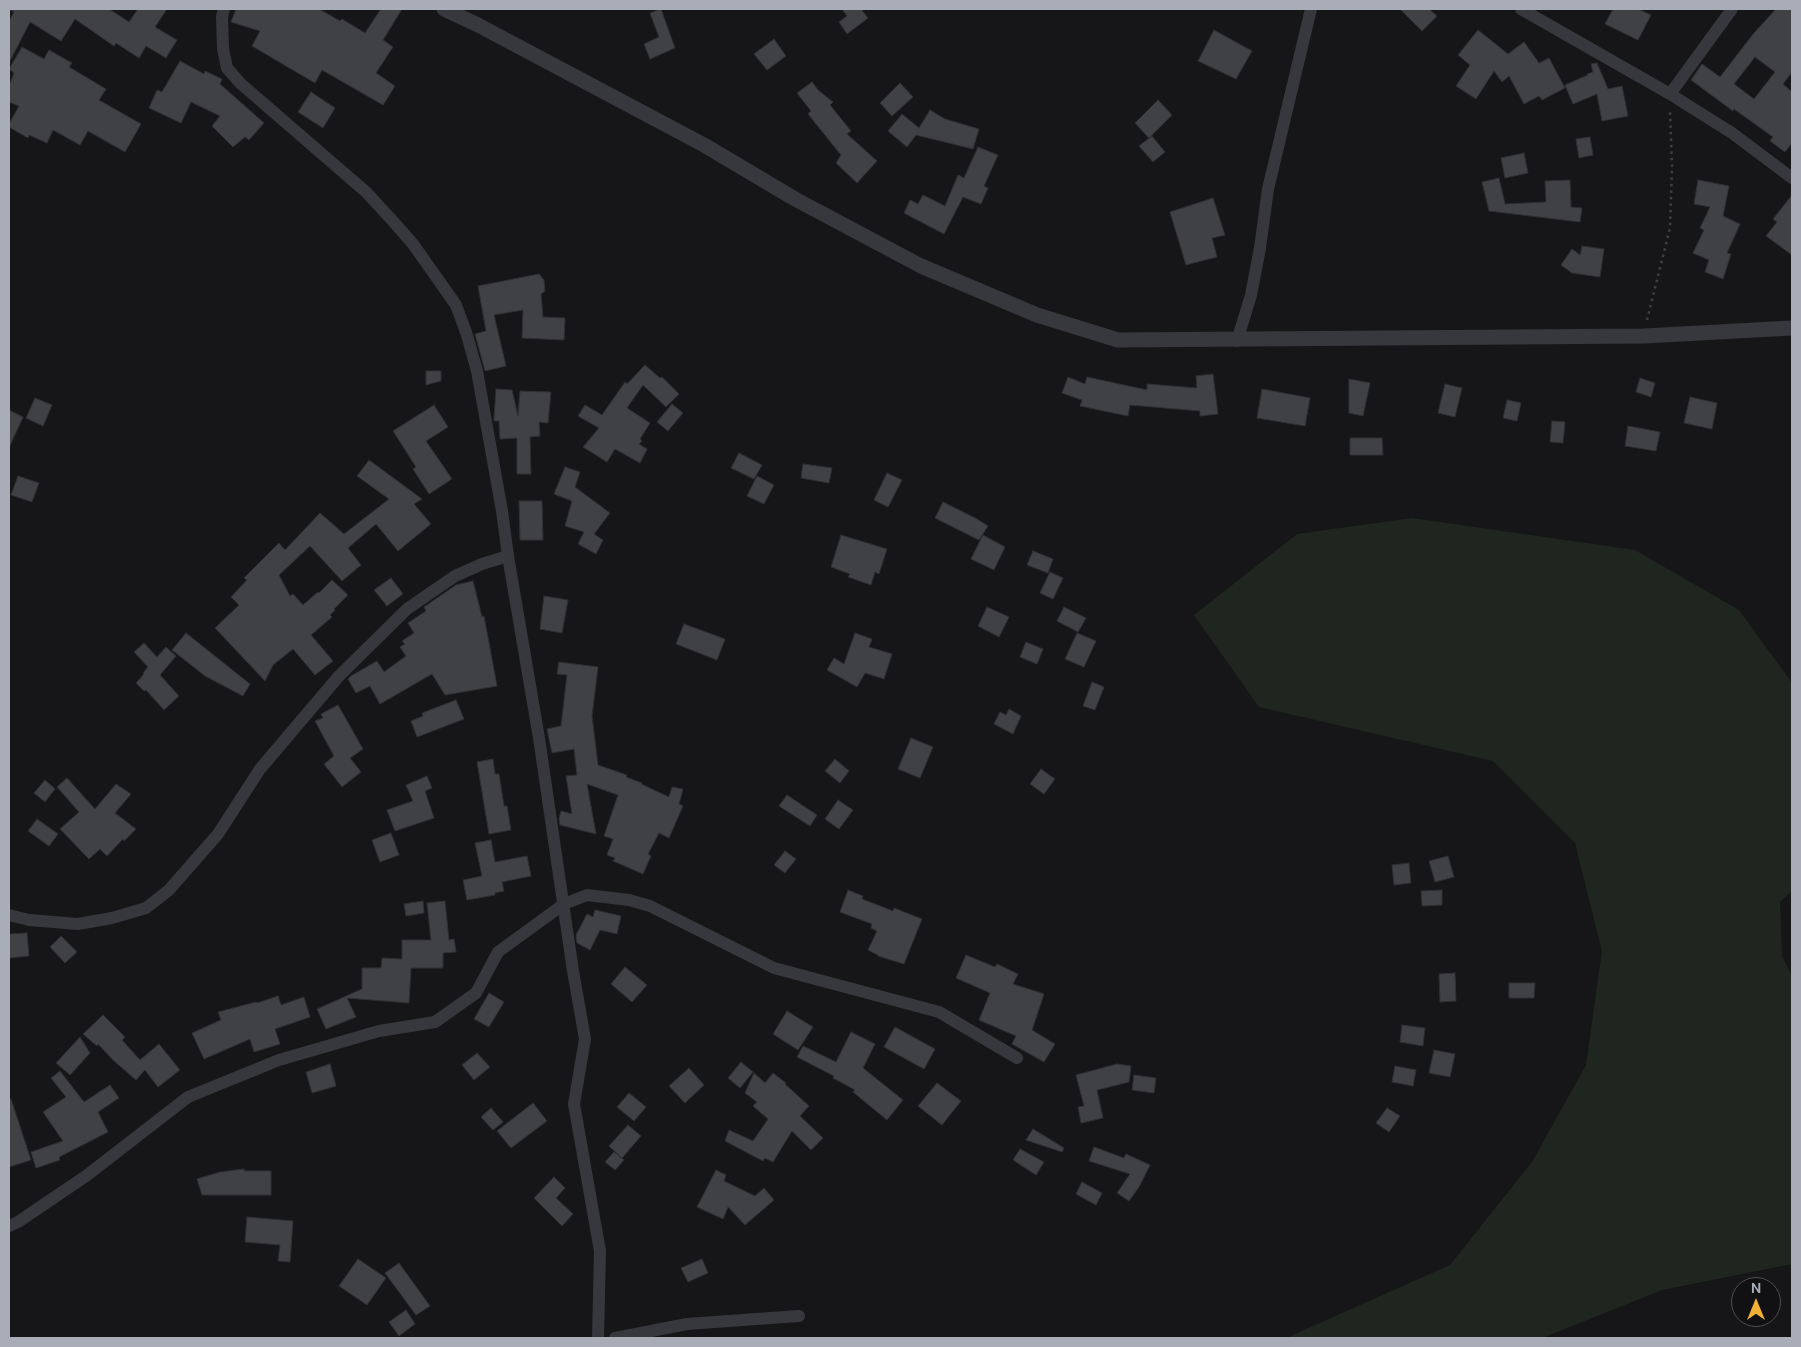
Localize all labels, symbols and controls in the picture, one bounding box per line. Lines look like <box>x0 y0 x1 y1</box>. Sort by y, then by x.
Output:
north arrow <box>1731 1277 1781 1327</box>
text: N <box>1751 1279 1761 1297</box>

